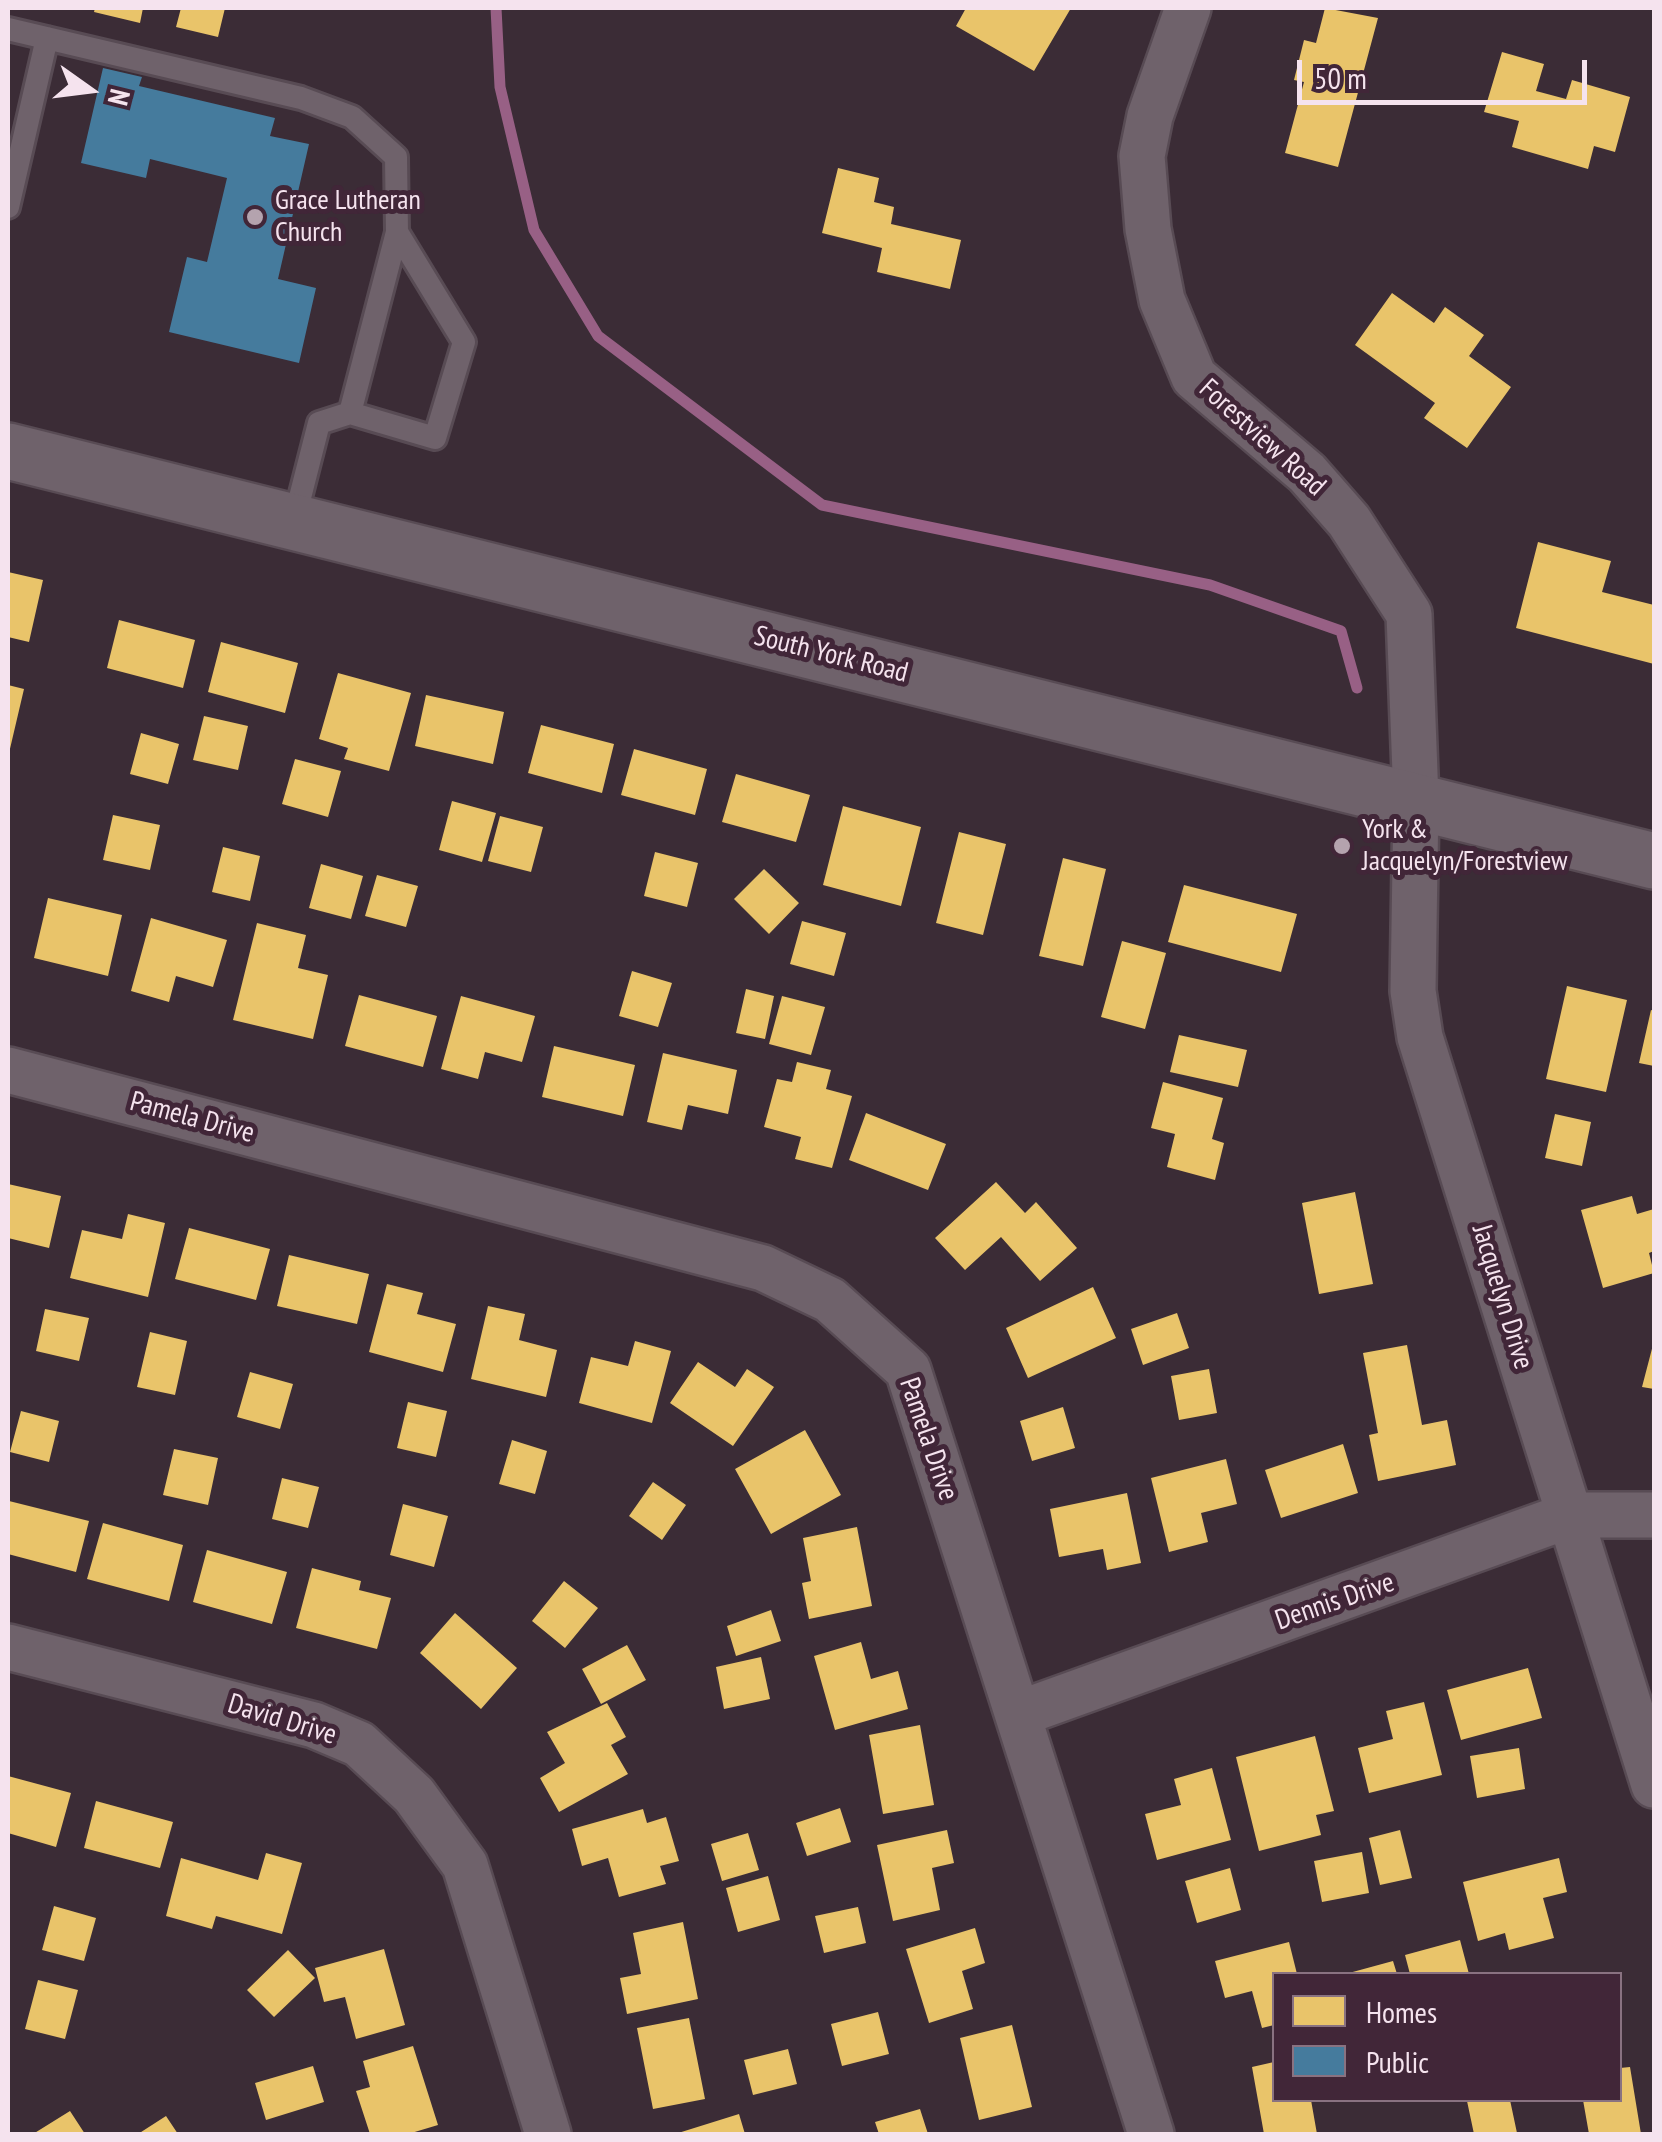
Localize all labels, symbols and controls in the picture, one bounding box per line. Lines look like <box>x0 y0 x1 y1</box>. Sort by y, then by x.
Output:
north arrow <box>40 40 140 140</box>
scale bar <box>1302 40 1592 102</box>
text: 50 m <box>1314 58 1367 97</box>
text: N <box>100 86 139 109</box>
place label: Grace Lutheran Church <box>275 184 421 250</box>
marker: Grace Lutheran Church <box>244 206 266 228</box>
street label: Forestview Road <box>1192 373 1332 503</box>
street label: South York Road <box>751 620 911 690</box>
place label: York & Jacquelyn/Forestview <box>1362 813 1568 879</box>
marker: York & Jacquelyn/Forestview <box>1331 835 1353 857</box>
street label: Pamela Drive <box>126 1085 258 1151</box>
street label: Jacquelyn Drive <box>1464 1221 1540 1373</box>
street label: Pamela Drive <box>891 1373 965 1505</box>
street label: Dennis Drive <box>1271 1566 1399 1638</box>
street label: David Drive <box>224 1688 340 1752</box>
legend <box>1272 1972 1622 2102</box>
text: Homes <box>1366 1992 1437 2031</box>
text: Public <box>1366 2042 1429 2081</box>

